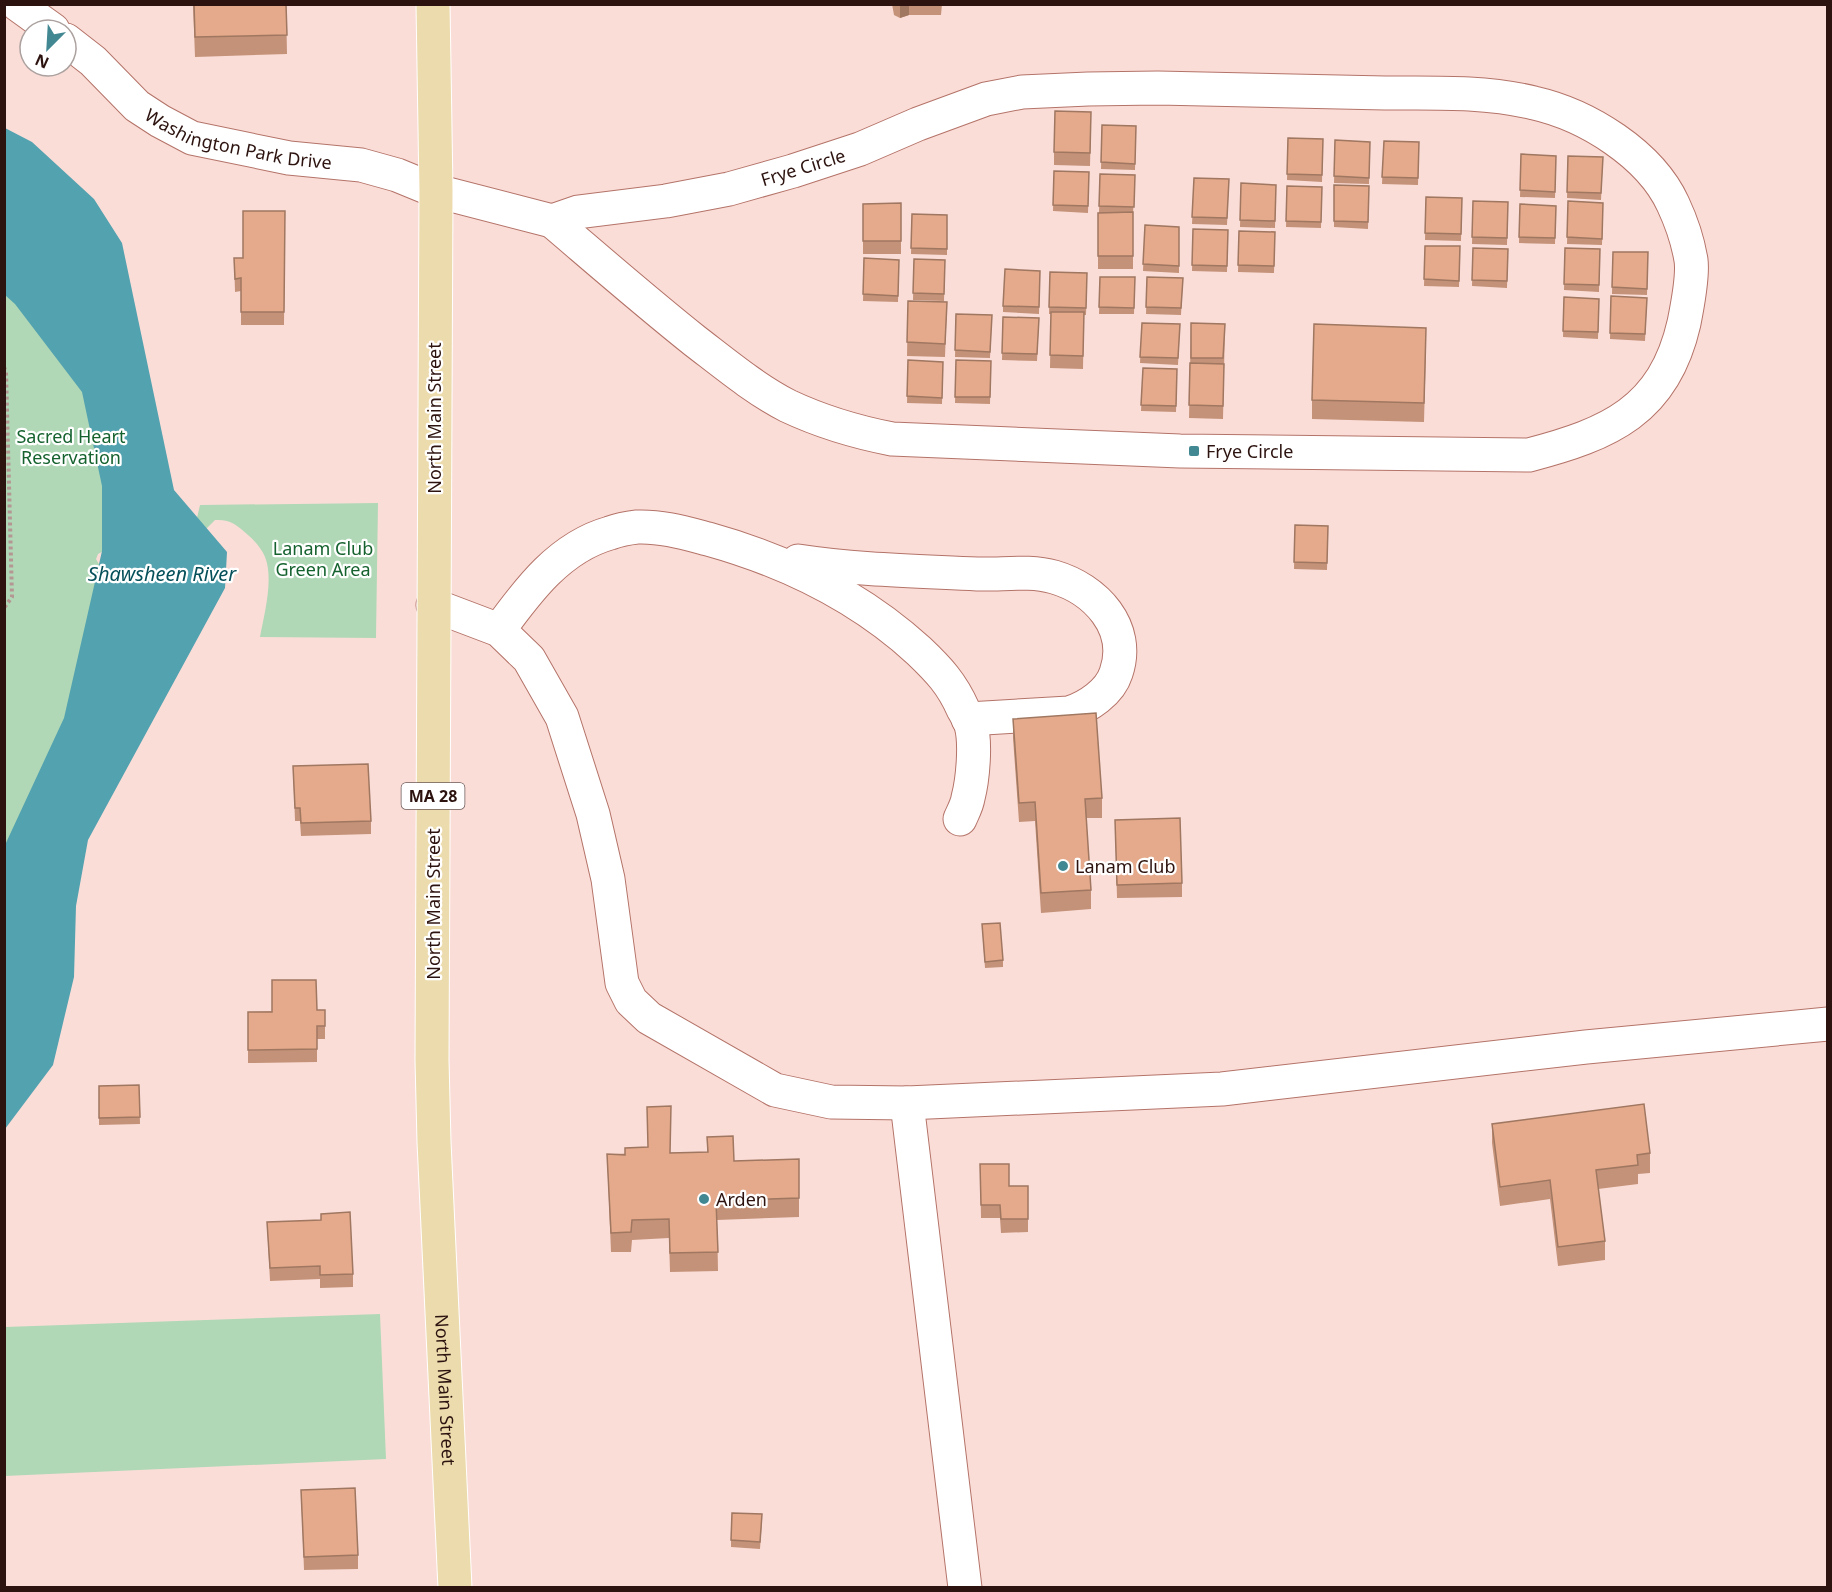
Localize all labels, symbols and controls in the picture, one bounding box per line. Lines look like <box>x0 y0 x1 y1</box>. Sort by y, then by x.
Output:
north arrow <box>18 18 78 78</box>
text: N <box>31 49 52 74</box>
street label: Washington Park Drive <box>141 103 333 174</box>
street label: Frye Circle <box>758 143 848 191</box>
street label: North Main Street <box>422 342 446 494</box>
park label: Sacred Heart Reservation <box>16 424 126 469</box>
place label: Frye Circle <box>1206 439 1293 463</box>
marker: Frye Circle <box>1187 444 1201 458</box>
park label: Lanam Club Green Area <box>273 536 373 581</box>
water label: Shawsheen River <box>88 560 237 587</box>
road number: MA 28 <box>402 783 464 809</box>
street label: North Main Street <box>421 828 445 980</box>
place label: Lanam Club <box>1075 854 1175 878</box>
marker: Lanam Club <box>1056 859 1070 873</box>
place label: Arden <box>716 1187 767 1211</box>
marker: Arden <box>697 1192 711 1206</box>
street label: North Main Street <box>430 1313 461 1466</box>

